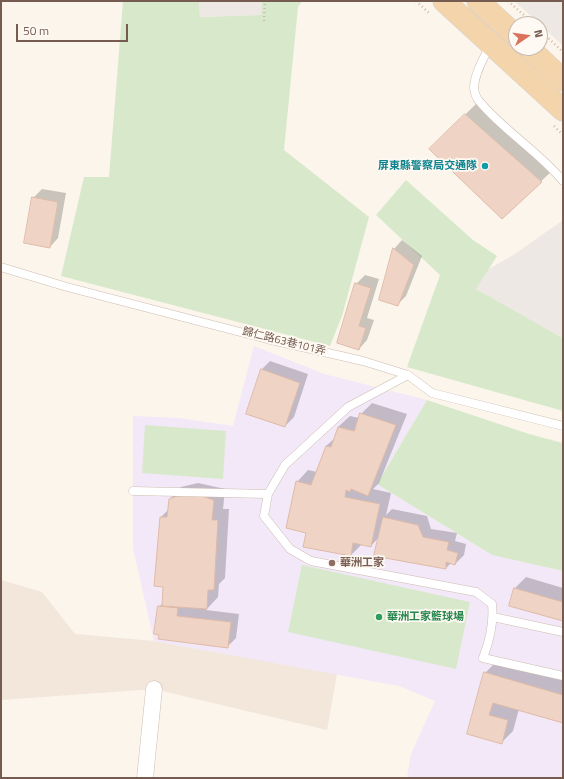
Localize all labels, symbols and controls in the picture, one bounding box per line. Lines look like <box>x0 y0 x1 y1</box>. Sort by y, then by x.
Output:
scale bar <box>18 16 130 42</box>
north arrow <box>508 16 548 56</box>
text: 50 m <box>23 21 49 40</box>
text: N <box>530 28 547 39</box>
place label: 屏東縣警察局交通隊 <box>378 159 477 173</box>
marker: 屏東縣警察局交通隊 <box>480 161 490 171</box>
street label: 歸仁路63巷101弄 <box>241 325 327 359</box>
place label: 華洲工家 <box>340 556 384 570</box>
marker: 華洲工家 <box>327 558 337 568</box>
place label: 華洲工家籃球場 <box>387 610 464 624</box>
marker: 華洲工家籃球場 <box>374 612 384 622</box>

